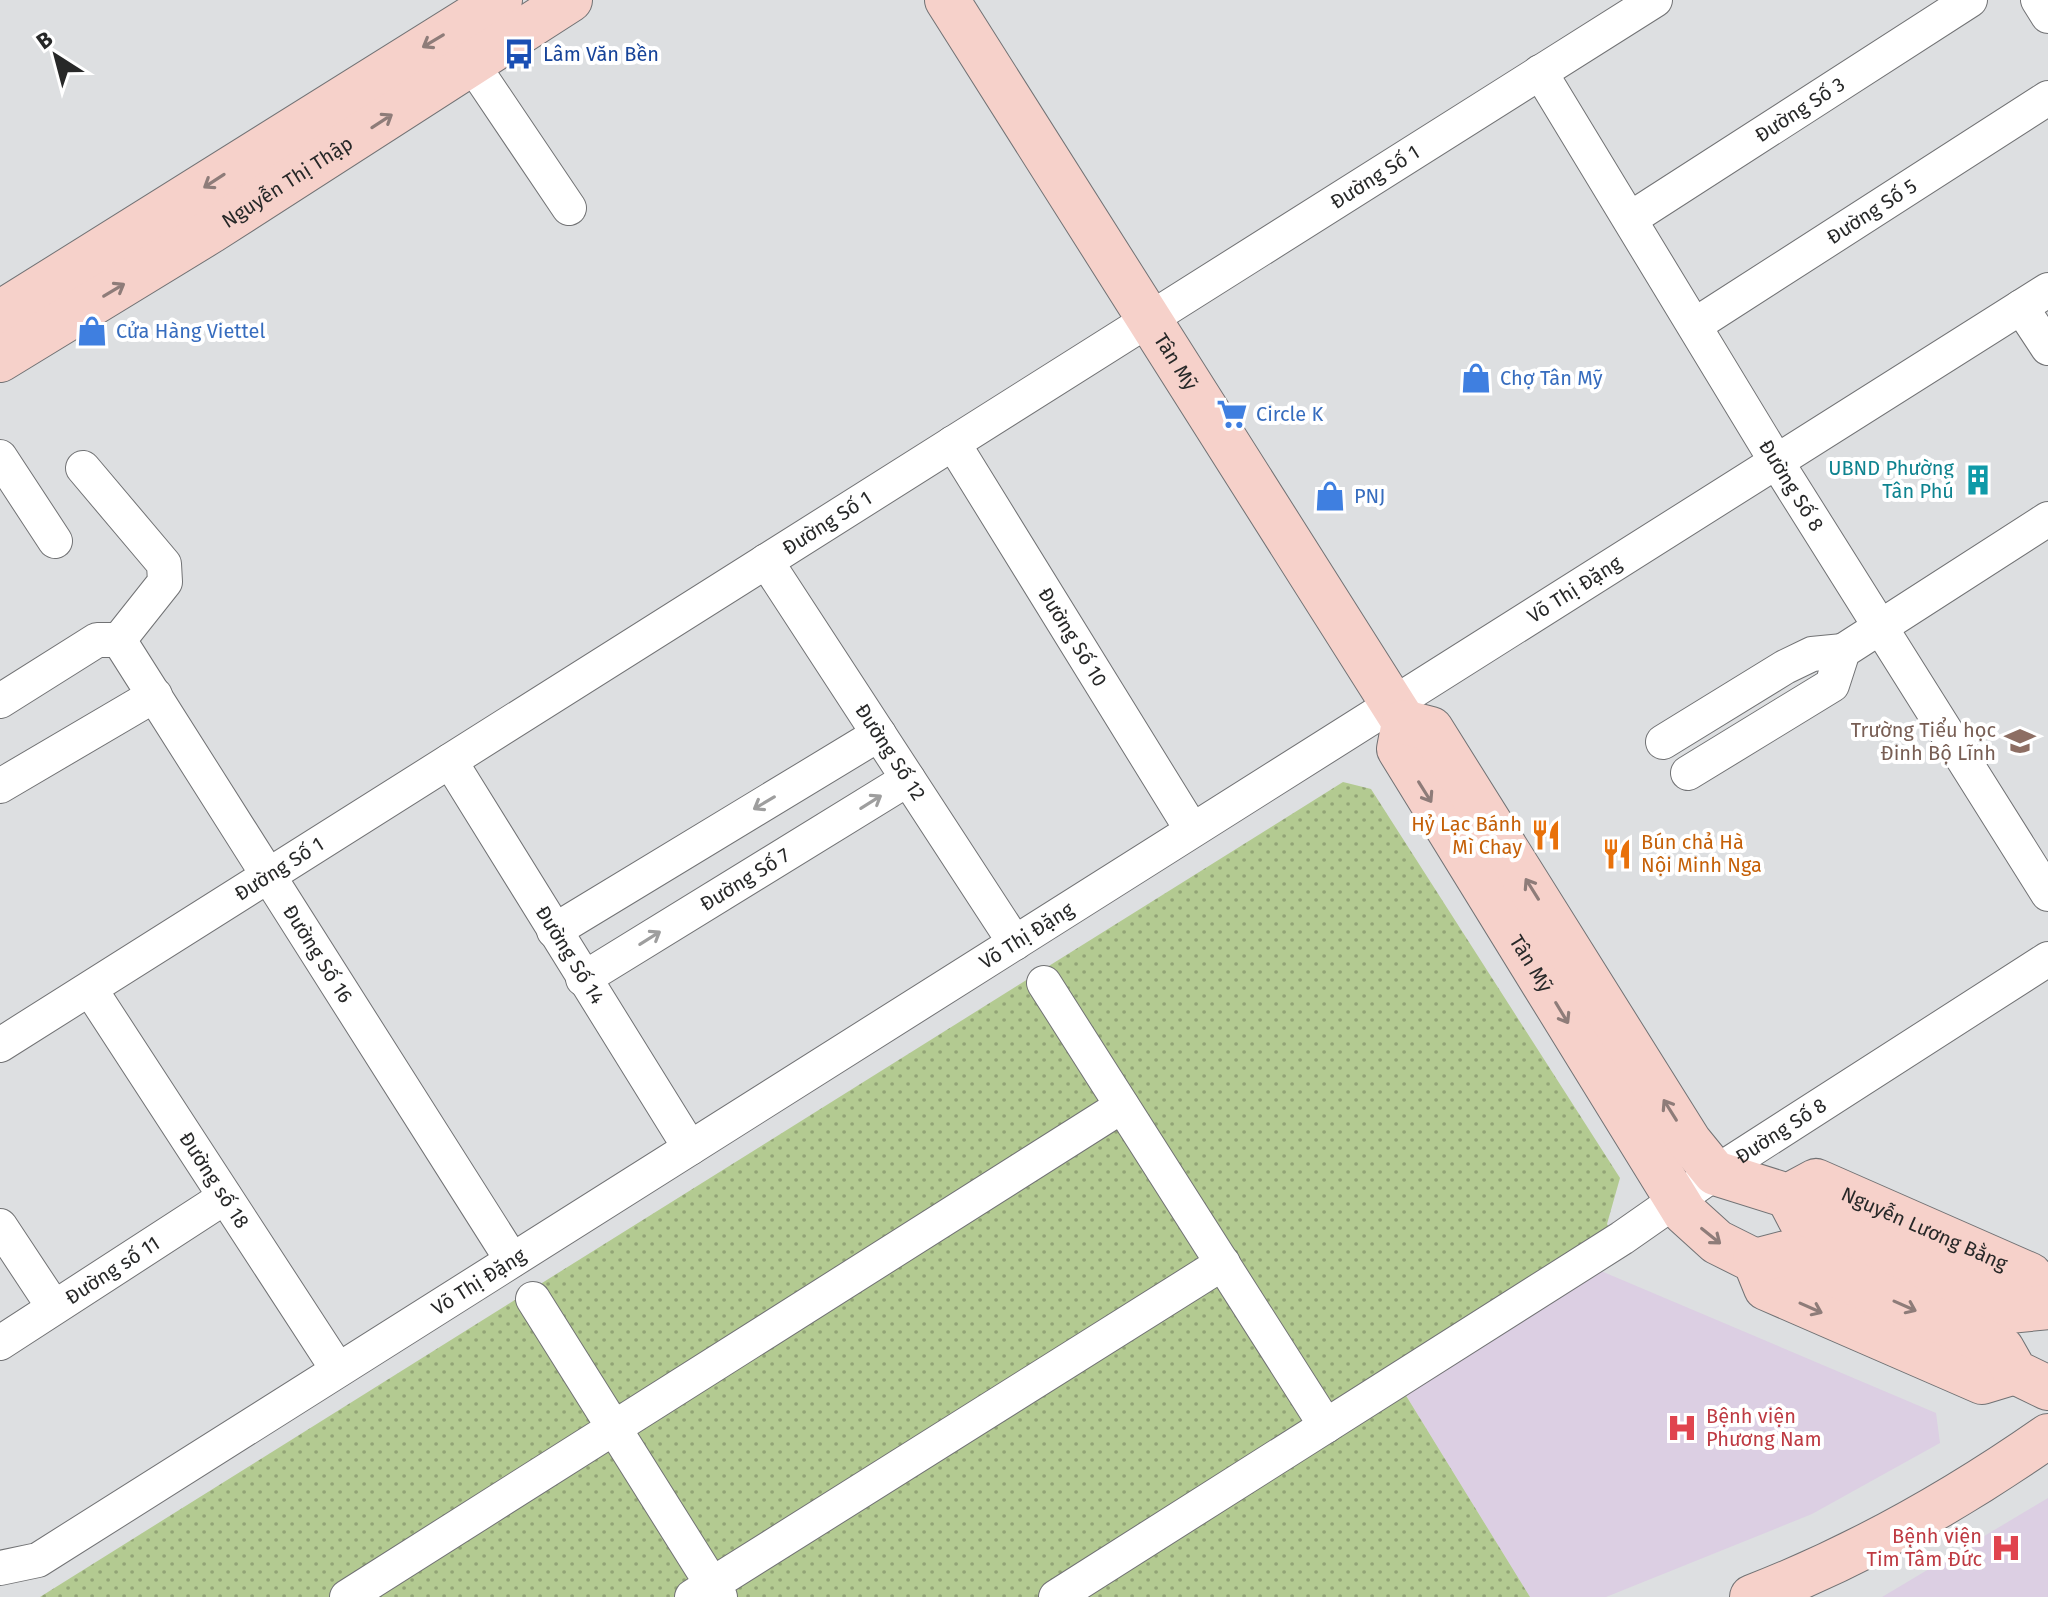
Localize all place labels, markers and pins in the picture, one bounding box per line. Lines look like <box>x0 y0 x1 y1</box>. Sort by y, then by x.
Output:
bus stop icon: Lâm Văn Bền <box>502 37 536 71</box>
place label: Lâm Văn Bền <box>543 42 659 66</box>
shop icon: Cửa Hàng Viettel <box>75 314 109 348</box>
place label: Cửa Hàng Viettel <box>116 319 265 343</box>
shop icon: Chợ Tân Mỹ <box>1459 361 1493 395</box>
place label: Chợ Tân Mỹ <box>1500 366 1603 390</box>
supermarket icon: Circle K <box>1215 397 1249 431</box>
place label: Circle K <box>1256 402 1323 426</box>
place label: UBND Phường Tân Phú <box>1828 456 1955 503</box>
building icon: UBND Phường Tân Phú <box>1961 463 1995 497</box>
shop icon: PNJ <box>1313 479 1347 513</box>
place label: PNJ <box>1354 484 1385 508</box>
place label: Trường Tiểu học Đinh Bộ Lĩnh <box>1851 716 1996 765</box>
school or university icon: Trường Tiểu học Đinh Bộ Lĩnh <box>2003 724 2037 758</box>
place label: Hỷ Lạc Bánh Mì Chay <box>1411 812 1522 859</box>
restaurant icon: Hỷ Lạc Bánh Mì Chay <box>1529 818 1563 852</box>
place label: Bún chả Hà Nội Minh Nga <box>1641 830 1762 877</box>
restaurant icon: Bún chả Hà Nội Minh Nga <box>1600 837 1634 871</box>
place label: Bệnh viện Phương Nam <box>1706 1404 1822 1451</box>
hospital icon: Bệnh viện Phương Nam <box>1665 1411 1699 1445</box>
place label: Bệnh viện Tim Tâm Đức <box>1867 1524 1982 1571</box>
hospital icon: Bệnh viện Tim Tâm Đức <box>1989 1531 2023 1565</box>

